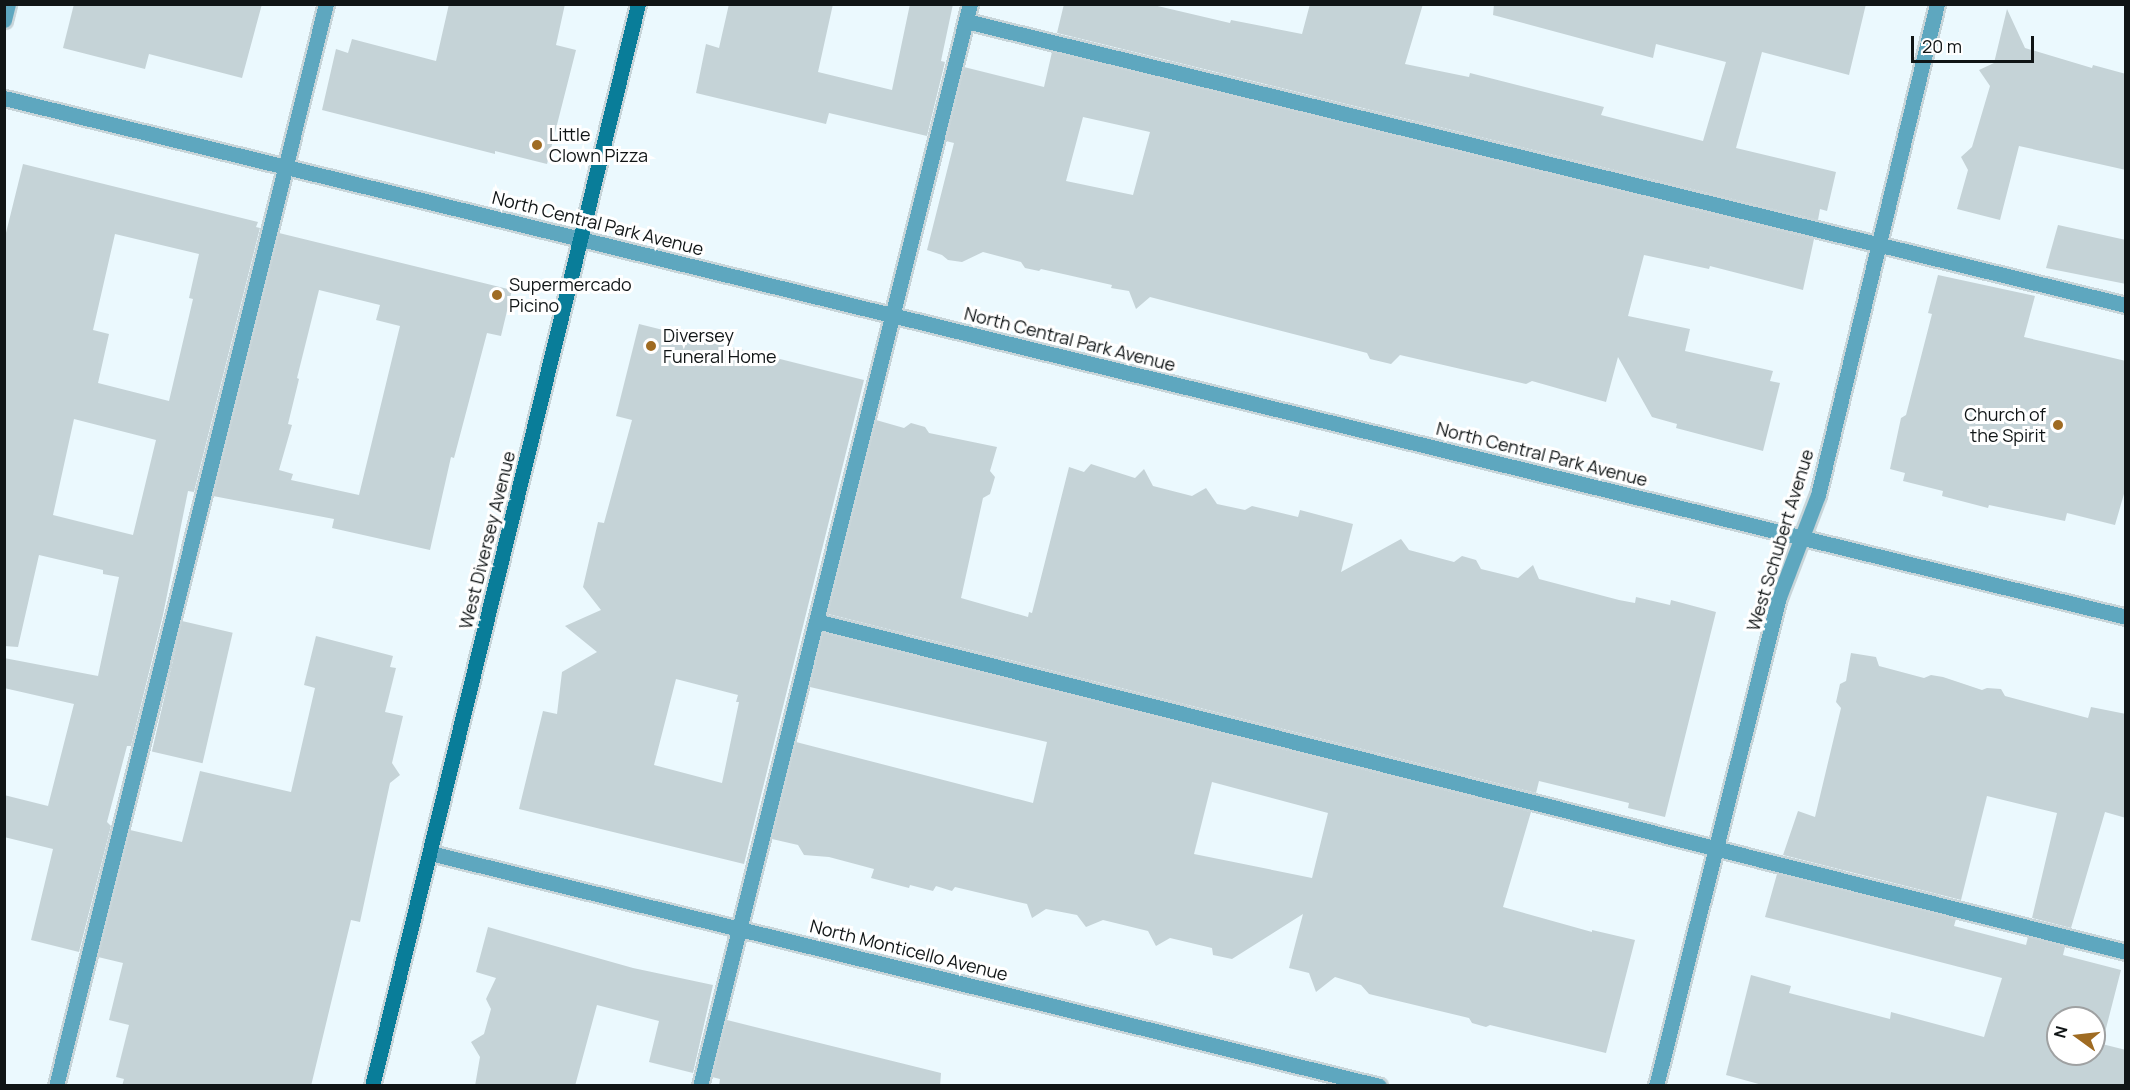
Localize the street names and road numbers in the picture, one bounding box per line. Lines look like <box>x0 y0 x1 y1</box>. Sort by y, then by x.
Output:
street label: North Central Park Avenue <box>490 186 706 260</box>
street label: North Central Park Avenue <box>962 302 1178 376</box>
street label: North Central Park Avenue <box>1434 417 1650 491</box>
street label: West Schubert Avenue <box>1742 446 1818 634</box>
street label: West Diversey Avenue <box>454 449 520 631</box>
street label: North Monticello Avenue <box>808 915 1010 985</box>

